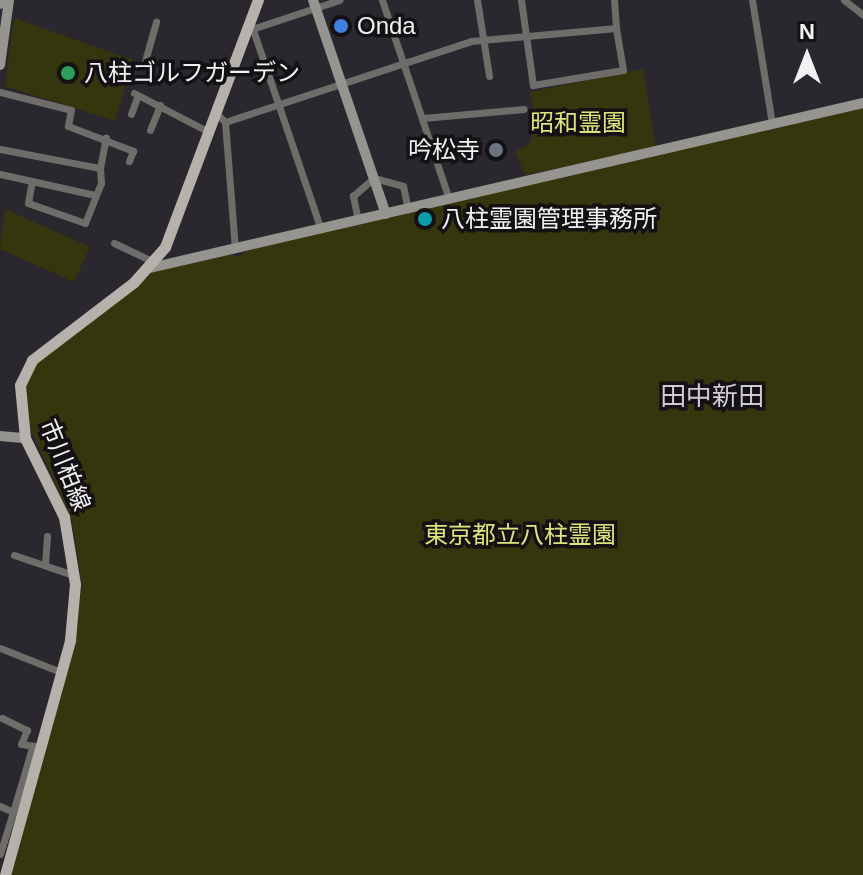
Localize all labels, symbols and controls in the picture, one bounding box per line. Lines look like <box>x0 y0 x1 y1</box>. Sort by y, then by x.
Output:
place label: Onda <box>357 12 416 40</box>
north arrow <box>767 16 847 96</box>
marker: Onda <box>332 17 350 35</box>
text: N <box>799 19 815 44</box>
place label: 八柱ゴルフガーデン <box>84 59 300 87</box>
marker: 八柱ゴルフガーデン <box>59 64 77 82</box>
park label: 昭和霊園 <box>530 109 626 137</box>
place label: 吟松寺 <box>408 136 480 164</box>
marker: 吟松寺 <box>487 141 505 159</box>
place label: 八柱霊園管理事務所 <box>441 205 657 233</box>
marker: 八柱霊園管理事務所 <box>416 210 434 228</box>
district label: 田中新田 <box>660 381 764 413</box>
street label: 市川柏線 <box>34 415 96 515</box>
park label: 東京都立八柱霊園 <box>424 521 616 549</box>

